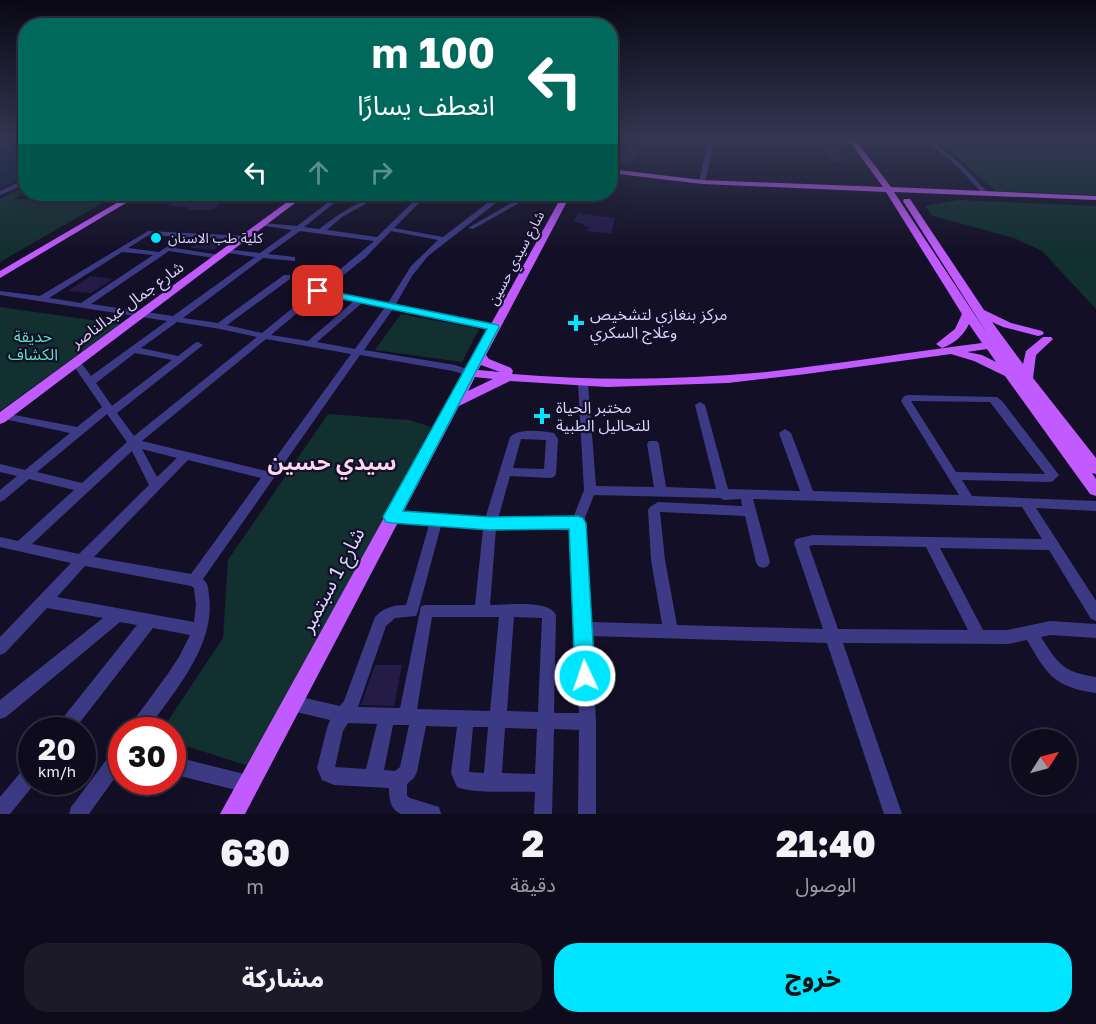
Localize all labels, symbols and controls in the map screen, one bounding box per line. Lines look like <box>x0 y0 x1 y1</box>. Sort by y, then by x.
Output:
text: 100 m <box>371 27 495 77</box>
icon: left <box>516 42 594 120</box>
text: انعطف يسارًا <box>357 89 495 121</box>
icon: left <box>239 156 272 189</box>
icon: ahead <box>302 156 335 189</box>
icon: right <box>365 156 398 189</box>
street label: شارع سيدي حسين <box>484 208 550 309</box>
place label: كلية طب الاسنان <box>168 229 263 247</box>
marker: كلية طب الاسنان <box>149 231 163 245</box>
street label: شارع جمال عبدالناصر <box>66 256 189 355</box>
pin <box>292 265 343 316</box>
icon: arrive <box>301 274 334 307</box>
place label: مركز بنغازي لتشخيص وعلاج السكري <box>590 304 727 345</box>
marker: مركز بنغازي لتشخيص وعلاج السكري <box>567 314 585 332</box>
park label: حديقة الكشاف <box>8 326 58 364</box>
place label: مختبر الحياة للتحاليل الطبية <box>556 397 650 435</box>
marker: مختبر الحياة للتحاليل الطبية <box>533 407 551 425</box>
district label: سيدي حسين <box>268 448 397 480</box>
street label: شارع 1 سبتمبر <box>293 523 372 639</box>
position arrow <box>553 644 617 708</box>
speed limit sign: 30 <box>108 717 186 795</box>
north arrow <box>1011 729 1077 795</box>
map controls <box>1011 729 1077 795</box>
text: 20 <box>38 731 76 767</box>
text: km/h <box>38 762 76 780</box>
text: 2 <box>522 822 544 865</box>
text: 21:40 <box>776 822 876 865</box>
text: 630 <box>220 831 290 874</box>
text: دقيقة <box>510 872 556 896</box>
text: الوصول <box>795 872 856 896</box>
text: m <box>246 874 264 898</box>
button: مشاركة <box>24 943 542 1012</box>
button: خروج <box>554 943 1072 1012</box>

